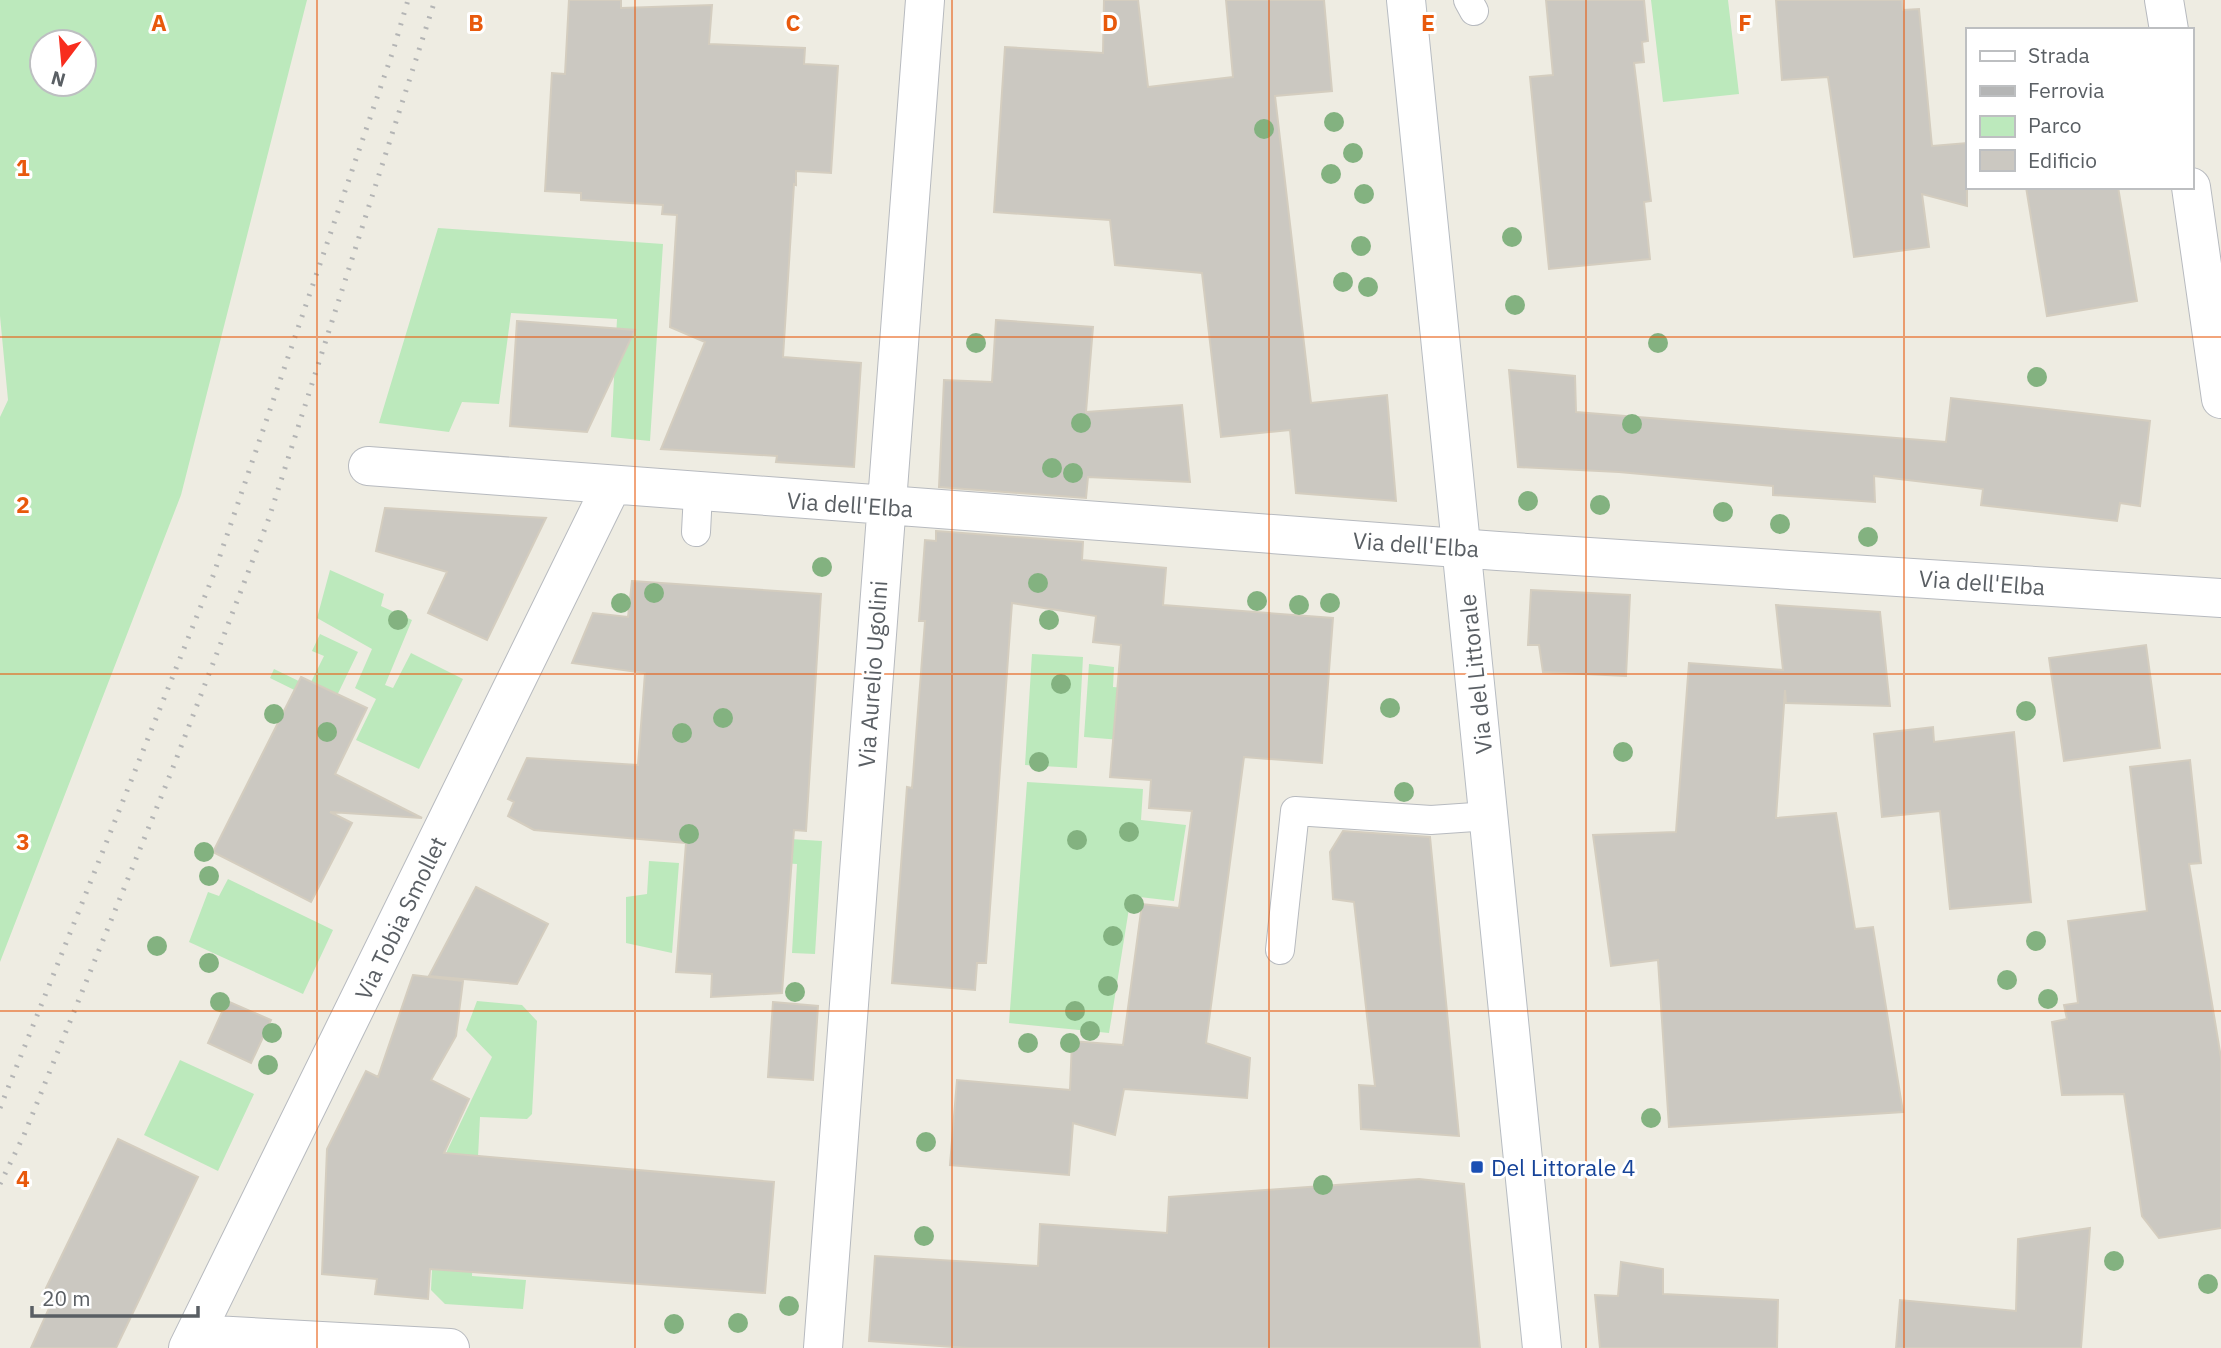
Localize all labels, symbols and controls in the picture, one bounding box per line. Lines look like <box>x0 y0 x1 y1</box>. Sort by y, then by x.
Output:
text: A <box>151 7 167 37</box>
text: B <box>468 7 484 37</box>
text: C <box>786 7 801 37</box>
text: D <box>1102 7 1118 37</box>
text: E <box>1421 7 1435 37</box>
text: F <box>1738 7 1752 37</box>
north arrow <box>28 28 98 98</box>
legend <box>1966 28 2193 189</box>
text: Strada <box>2028 41 2090 69</box>
text: N <box>48 66 68 93</box>
text: Ferrovia <box>2028 76 2104 104</box>
text: Parco <box>2028 111 2082 139</box>
text: Edificio <box>2028 146 2097 174</box>
text: 1 <box>16 152 30 182</box>
street label: Via dell'Elba <box>786 485 914 523</box>
text: 2 <box>16 489 30 519</box>
street label: Via dell'Elba <box>1352 525 1480 563</box>
street label: Via dell'Elba <box>1918 563 2046 601</box>
street label: Via Aurelio Ugolini <box>850 579 894 769</box>
street label: Via del Littorale <box>1452 593 1498 755</box>
text: 3 <box>16 826 30 856</box>
street label: Via Tobia Smollet <box>347 831 453 1005</box>
place label: Del Littorale 4 <box>1491 1152 1636 1182</box>
marker: Del Littorale 4 <box>1469 1159 1485 1175</box>
text: 4 <box>16 1163 30 1193</box>
scale bar <box>32 1274 198 1318</box>
text: 20 m <box>42 1284 91 1312</box>

